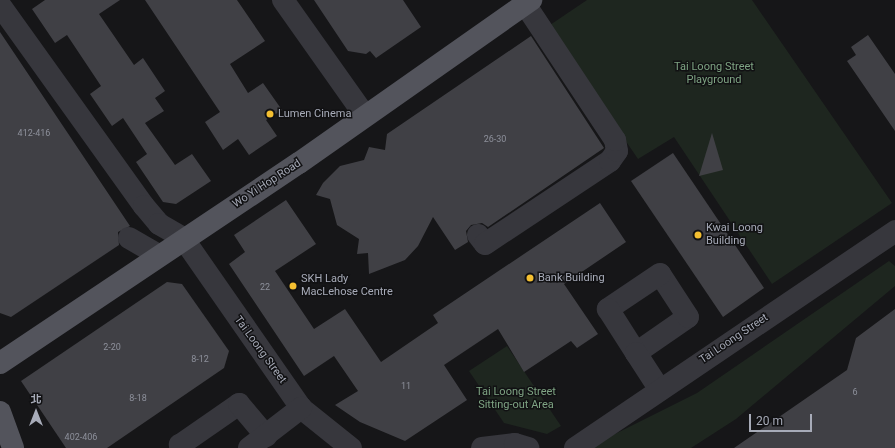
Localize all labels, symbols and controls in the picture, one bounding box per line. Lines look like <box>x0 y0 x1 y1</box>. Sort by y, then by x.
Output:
park label: Tai Loong Street Playground <box>674 61 754 87</box>
place label: Lumen Cinema <box>278 107 351 121</box>
marker: Lumen Cinema <box>265 109 275 119</box>
house number: 412-416 <box>18 128 50 138</box>
house number: 26-30 <box>484 134 506 144</box>
street label: Wo Yi Hop Road <box>230 157 304 211</box>
place label: Kwai Loong Building <box>706 222 763 248</box>
marker: Kwai Loong Building <box>693 230 703 240</box>
place label: Bank Building <box>538 271 605 285</box>
place label: SKH Lady MacLehose Centre <box>301 273 393 299</box>
marker: Bank Building <box>525 273 535 283</box>
marker: SKH Lady MacLehose Centre <box>288 281 298 291</box>
house number: 22 <box>260 282 270 292</box>
street label: Tai Loong Street <box>697 311 771 367</box>
street label: Tai Loong Street <box>231 314 289 386</box>
house number: 2-20 <box>103 342 121 352</box>
house number: 8-12 <box>191 354 209 364</box>
house number: 11 <box>401 381 411 391</box>
park label: Tai Loong Street Sitting-out Area <box>476 386 556 412</box>
house number: 6 <box>852 387 858 397</box>
north arrow <box>16 392 56 432</box>
text: 北 <box>31 393 42 406</box>
house number: 8-18 <box>129 393 147 403</box>
scale bar <box>751 406 814 432</box>
text: 20 m <box>756 414 783 428</box>
house number: 402-406 <box>65 432 97 442</box>

